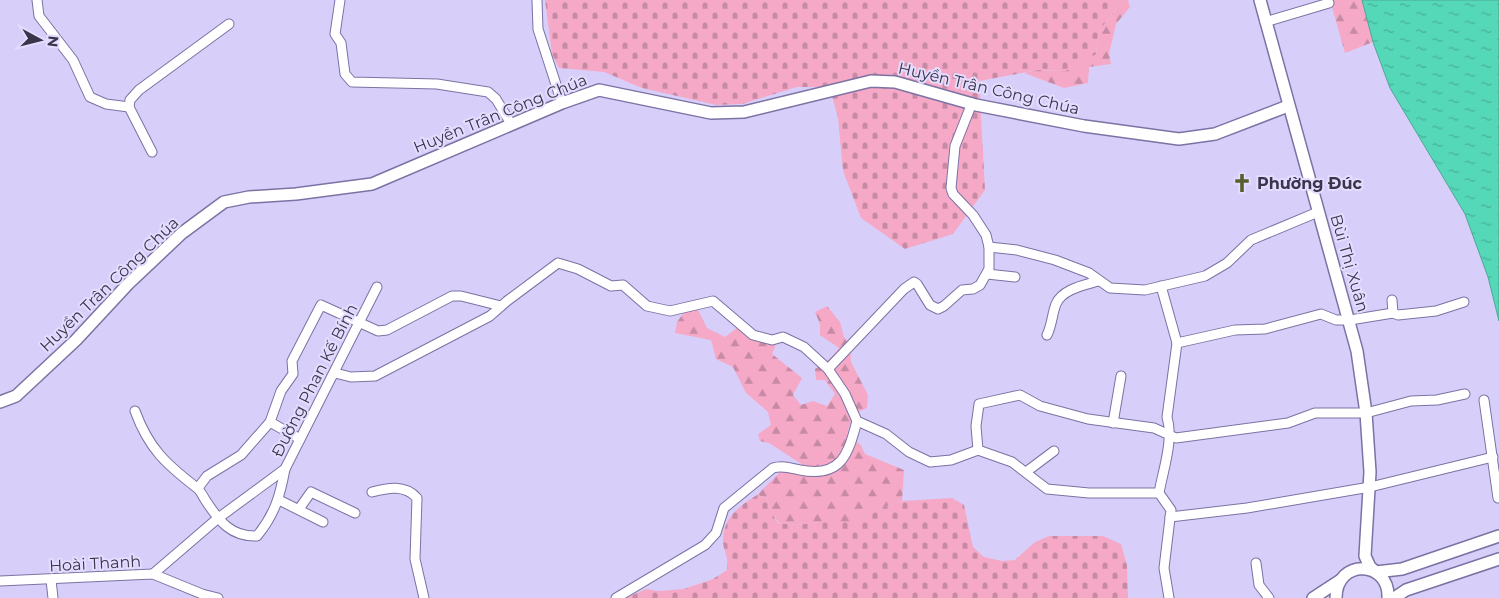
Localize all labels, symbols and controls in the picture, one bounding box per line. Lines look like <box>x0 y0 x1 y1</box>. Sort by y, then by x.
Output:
north arrow <box>15 15 65 65</box>
text: N <box>43 35 63 48</box>
street label: Huyền Trân Công Chúa <box>896 58 1081 119</box>
street label: Huyền Trân Công Chúa <box>411 70 590 157</box>
church icon: Phường Đúc <box>1231 172 1253 194</box>
place label: Phường Đúc <box>1257 174 1362 193</box>
street label: Bùi Thị Xuân <box>1326 212 1373 314</box>
street label: Huyền Trân Công Chúa <box>36 213 183 356</box>
street label: Đường Phan Kế Bính <box>268 300 361 460</box>
street label: Hoài Thanh <box>49 552 141 575</box>

